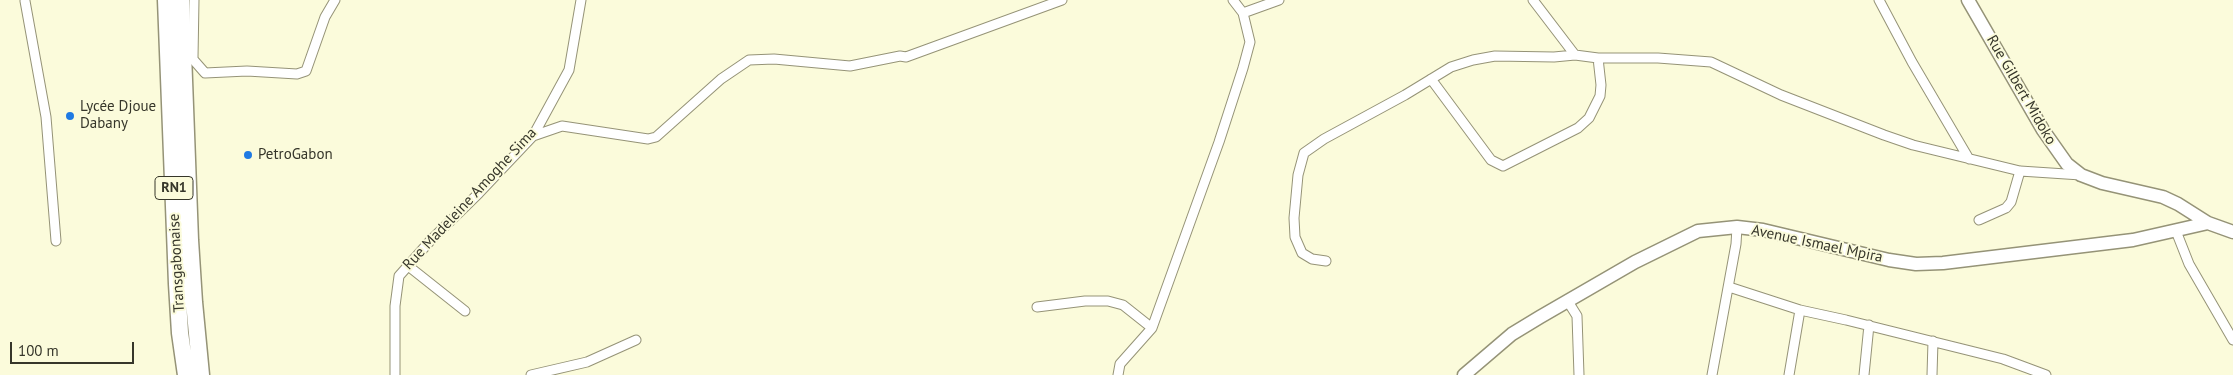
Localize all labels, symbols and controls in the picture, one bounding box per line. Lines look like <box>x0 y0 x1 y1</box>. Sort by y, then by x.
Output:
street label: Rue Gilbert Midoko <box>1982 32 2060 148</box>
place label: Lycée Djoue Dabany <box>80 98 156 133</box>
marker: Lycée Djoue Dabany <box>64 110 76 122</box>
street label: Rue Madeleine Amoghe Sima <box>399 124 541 274</box>
place label: PetroGabon <box>258 146 333 164</box>
marker: PetroGabon <box>242 149 254 161</box>
road number: RN1 <box>155 177 193 200</box>
street label: Transgabonaise <box>165 213 189 313</box>
street label: Avenue Ismael Mpira <box>1750 221 1884 267</box>
scale bar <box>12 332 136 364</box>
text: 100 m <box>18 341 59 360</box>

